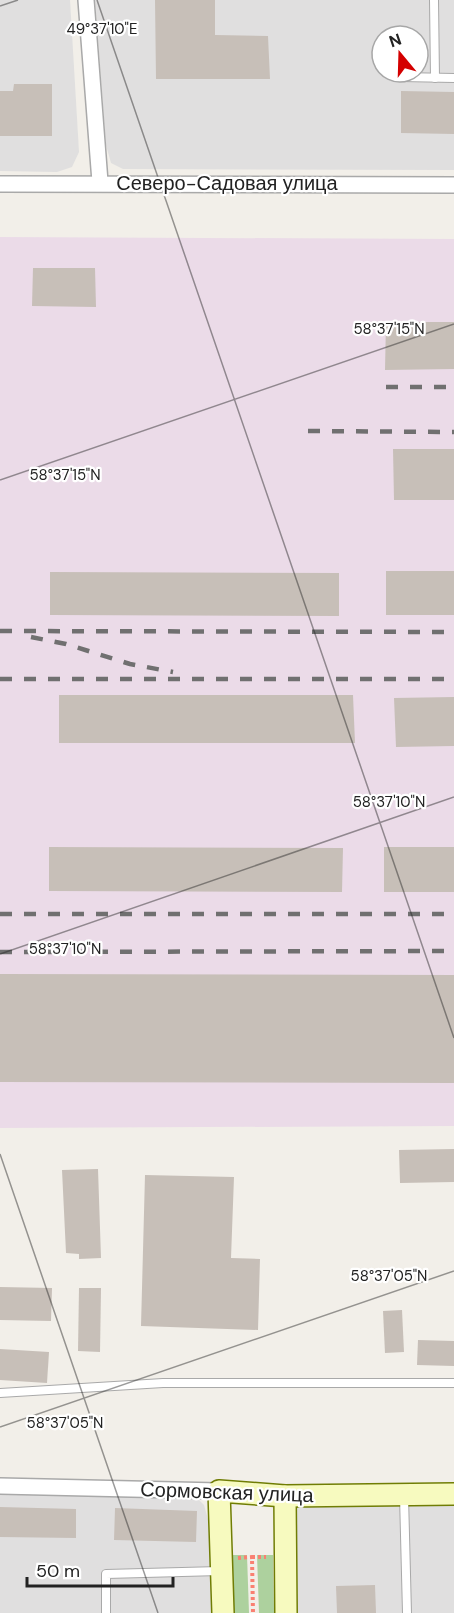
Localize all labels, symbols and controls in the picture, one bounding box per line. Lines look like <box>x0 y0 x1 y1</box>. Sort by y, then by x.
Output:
text: 49°37'10"E <box>67 19 137 39</box>
north arrow <box>370 24 430 84</box>
text: N <box>386 28 404 52</box>
street label: Северо-Садовая улица <box>116 170 339 196</box>
text: 58°37'15"N <box>353 319 425 339</box>
text: 58°37'15"N <box>29 465 101 485</box>
text: 58°37'10"N <box>353 792 425 812</box>
text: 58°37'10"N <box>29 939 101 959</box>
text: 58°37'05"N <box>351 1266 427 1286</box>
text: 58°37'05"N <box>27 1413 103 1433</box>
street label: Сормовская улица <box>140 1476 315 1508</box>
scale bar <box>27 1550 172 1588</box>
text: 50 m <box>36 1559 80 1583</box>

